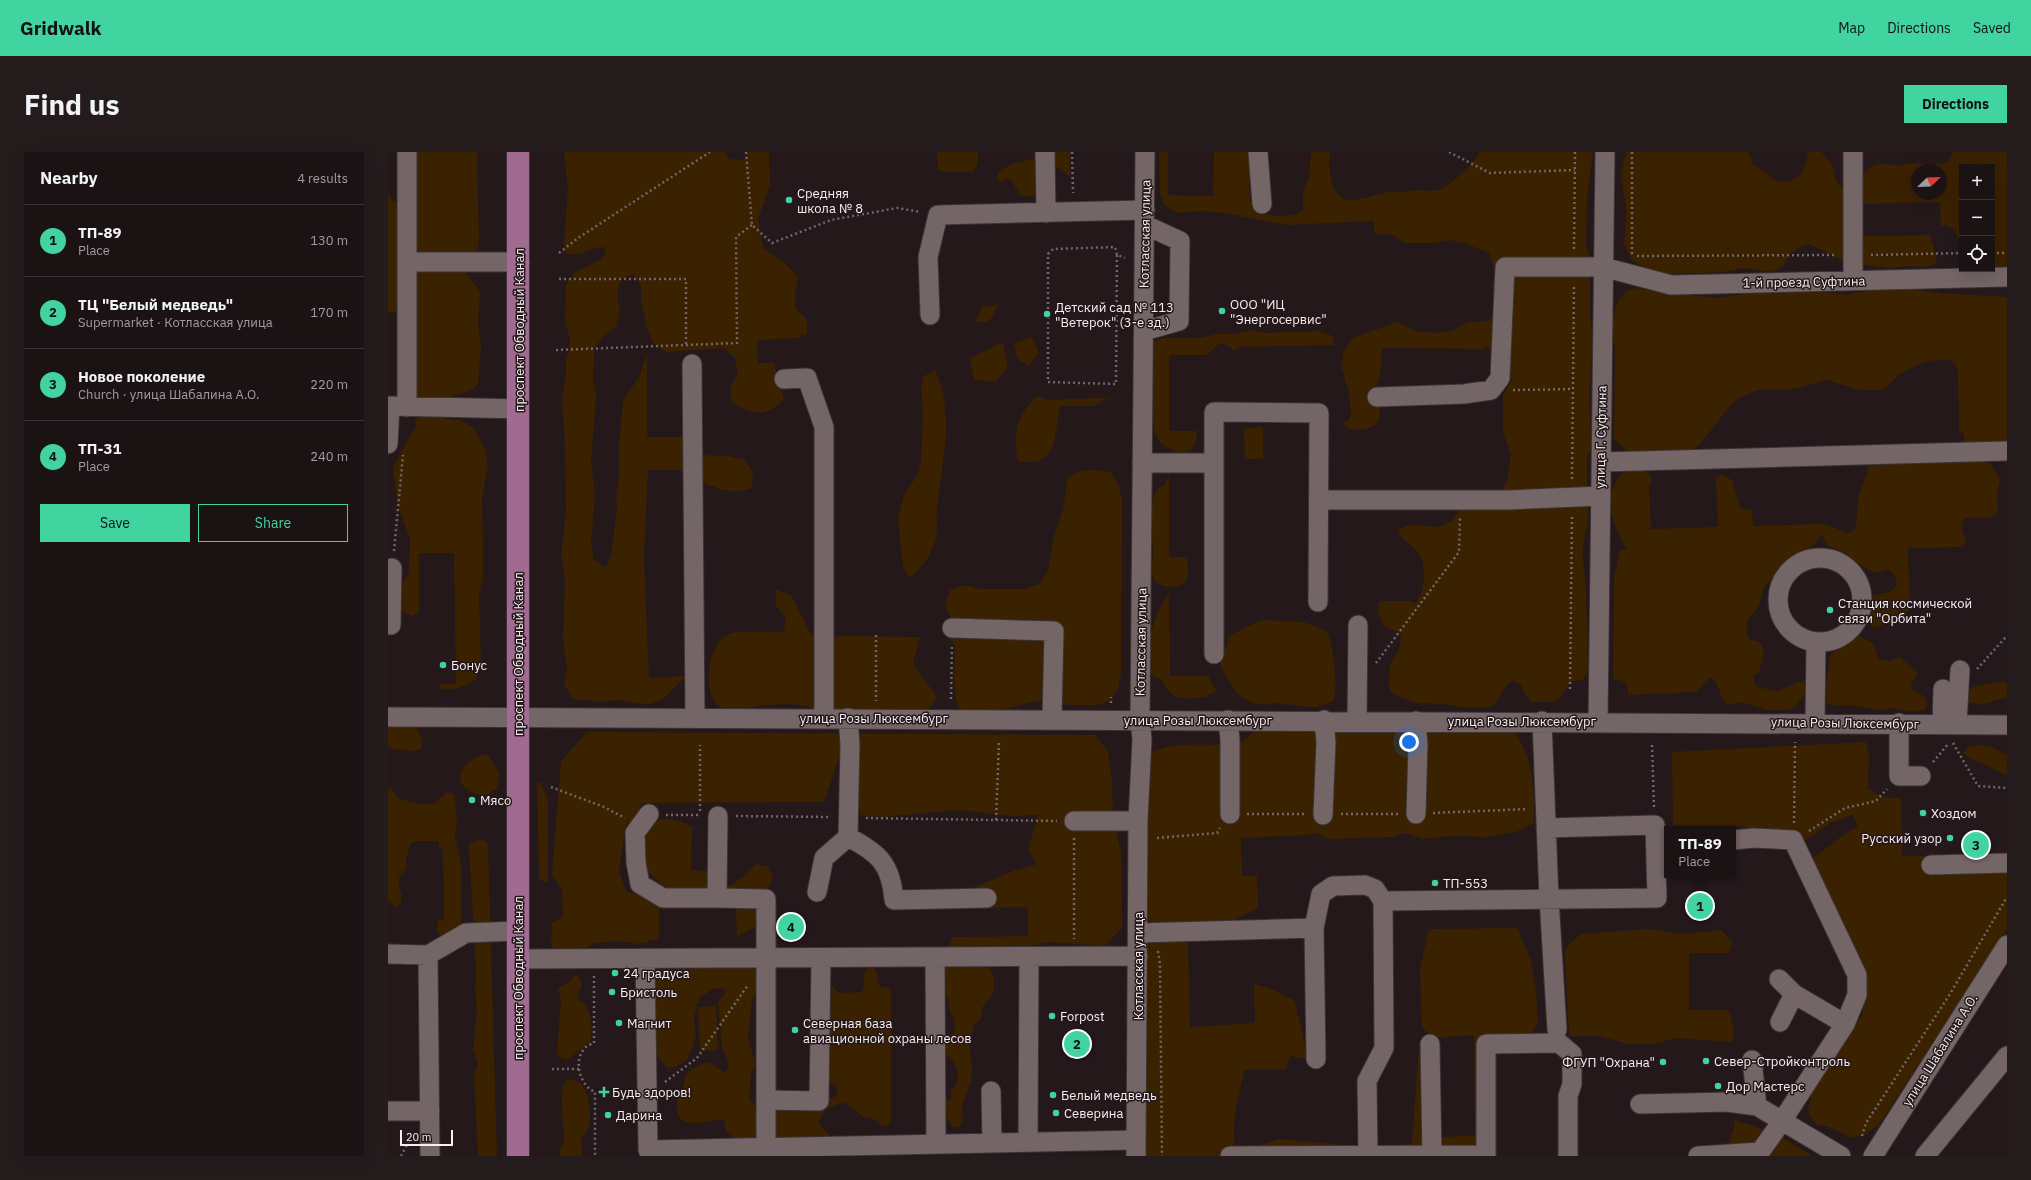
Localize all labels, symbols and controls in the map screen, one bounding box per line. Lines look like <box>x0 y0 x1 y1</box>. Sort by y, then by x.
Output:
text: Gridwalk <box>20 16 102 40</box>
text: Map <box>1838 19 1865 37</box>
text: Directions <box>1887 19 1951 37</box>
text: Saved <box>1973 19 2011 37</box>
button: Directions <box>1904 85 2007 123</box>
text: Find us <box>24 86 120 123</box>
north arrow <box>1911 164 1947 200</box>
map controls <box>1959 164 1995 272</box>
button: + <box>1959 164 1995 200</box>
text: Nearby <box>40 167 98 189</box>
text: 4 results <box>297 170 348 187</box>
street label: Котласская улица <box>1136 180 1154 288</box>
place label: Средняя школа № 8 <box>797 185 863 217</box>
marker: Средняя школа № 8 <box>784 195 794 205</box>
button: − <box>1959 200 1995 236</box>
text: ТП-89 <box>78 223 121 242</box>
text: 1 <box>49 232 57 249</box>
text: 130 m <box>310 232 348 249</box>
button: locate <box>1959 236 1995 272</box>
text: Place <box>78 242 110 259</box>
street label: проспект Обводный Канал <box>511 248 528 412</box>
street label: 1-й проезд Суфтина <box>1742 272 1866 292</box>
text: ТЦ "Белый медведь" <box>78 295 233 314</box>
place label: ООО "ИЦ "Энергосервис" <box>1230 296 1327 328</box>
place label: Детский сад № 113 "Ветерок" (3-е зд.) <box>1055 299 1174 331</box>
text: 2 <box>49 304 57 321</box>
text: 170 m <box>310 304 348 321</box>
marker: ООО "ИЦ "Энергосервис" <box>1217 306 1227 316</box>
marker: Детский сад № 113 "Ветерок" (3-е зд.) <box>1042 309 1052 319</box>
text: Supermarket · Котласская улица <box>78 314 273 331</box>
text: Новое поколение <box>78 367 205 386</box>
text: 3 <box>49 376 57 393</box>
text: 220 m <box>310 376 348 393</box>
street label: улица Г. Суфтина <box>1592 385 1610 489</box>
text: Church · улица Шабалина А.О. <box>78 386 259 403</box>
text: ТП-31 <box>78 439 121 458</box>
text: 4 <box>49 448 57 465</box>
text: 240 m <box>310 448 348 465</box>
text: Place <box>78 458 110 475</box>
button: Save <box>40 504 190 542</box>
button: Share <box>198 504 348 542</box>
street label: проспект Обводный Канал <box>510 572 527 736</box>
street label: Котласская улица <box>1132 588 1150 696</box>
place label: Станция космической связи "Орбита" <box>1838 595 1972 627</box>
marker: Станция космической связи "Орбита" <box>1825 605 1835 615</box>
place label: Бонус <box>451 657 487 674</box>
marker: Бонус <box>438 660 448 670</box>
street label: улица Розы Люксембург <box>800 710 949 727</box>
street label: улица Розы Люксембург <box>1124 712 1273 729</box>
street label: улица Розы Люксембург <box>1448 713 1597 730</box>
street label: улица Розы Люксембург <box>1771 713 1920 733</box>
your location <box>1399 732 1419 752</box>
place label: Мясо <box>480 792 511 809</box>
marker: Мясо <box>467 795 477 805</box>
place label: Хоздом <box>1931 805 1977 822</box>
marker: Хоздом <box>1918 808 1928 818</box>
popup <box>1664 826 1736 878</box>
place label: Русский узор <box>1861 830 1942 847</box>
pin: 3 <box>1963 830 1989 860</box>
marker: Русский узор <box>1945 833 1955 843</box>
text: ТП-89 <box>1678 834 1722 853</box>
text: Place <box>1678 853 1710 870</box>
place label: ТП-553 <box>1443 875 1488 892</box>
marker: ТП-553 <box>1430 878 1440 888</box>
pin: 1 <box>1687 891 1713 921</box>
street label: проспект Обводный Канал <box>510 896 527 1060</box>
pin: 4 <box>778 912 804 942</box>
street label: Котласская улица <box>1130 912 1147 1020</box>
place label: 24 градуса <box>623 965 690 982</box>
marker: 24 градуса <box>610 968 620 978</box>
place label: Бристоль <box>620 984 678 1001</box>
marker: Бристоль <box>607 987 617 997</box>
street label: улица Шабалина А.О. <box>1898 991 1982 1109</box>
place label: Forpost <box>1060 1008 1105 1025</box>
marker: Forpost <box>1047 1011 1057 1021</box>
place label: Магнит <box>627 1015 672 1032</box>
place label: Северная база авиационной охраны лесов <box>803 1015 972 1047</box>
marker: Магнит <box>614 1018 624 1028</box>
marker: Северная база авиационной охраны лесов <box>790 1025 800 1035</box>
pin: 2 <box>1064 1029 1090 1059</box>
place label: Север-Стройконтроль <box>1714 1053 1850 1070</box>
place label: ФГУП "Охрана" <box>1562 1054 1655 1071</box>
marker: Север-Стройконтроль <box>1701 1056 1711 1066</box>
marker: ФГУП "Охрана" <box>1658 1057 1668 1067</box>
place label: Дор Мастерс <box>1726 1078 1805 1095</box>
marker: Дор Мастерс <box>1713 1081 1723 1091</box>
place label: Будь здоров! <box>612 1084 691 1101</box>
marker: Будь здоров! <box>599 1087 609 1097</box>
place label: Белый медведь <box>1061 1087 1157 1104</box>
marker: Белый медведь <box>1048 1090 1058 1100</box>
place label: Северина <box>1064 1105 1123 1122</box>
place label: Дарина <box>616 1107 662 1124</box>
marker: Северина <box>1051 1108 1061 1118</box>
marker: Дарина <box>603 1110 613 1120</box>
scale bar <box>400 1128 453 1147</box>
text: 20 m <box>406 1130 431 1144</box>

